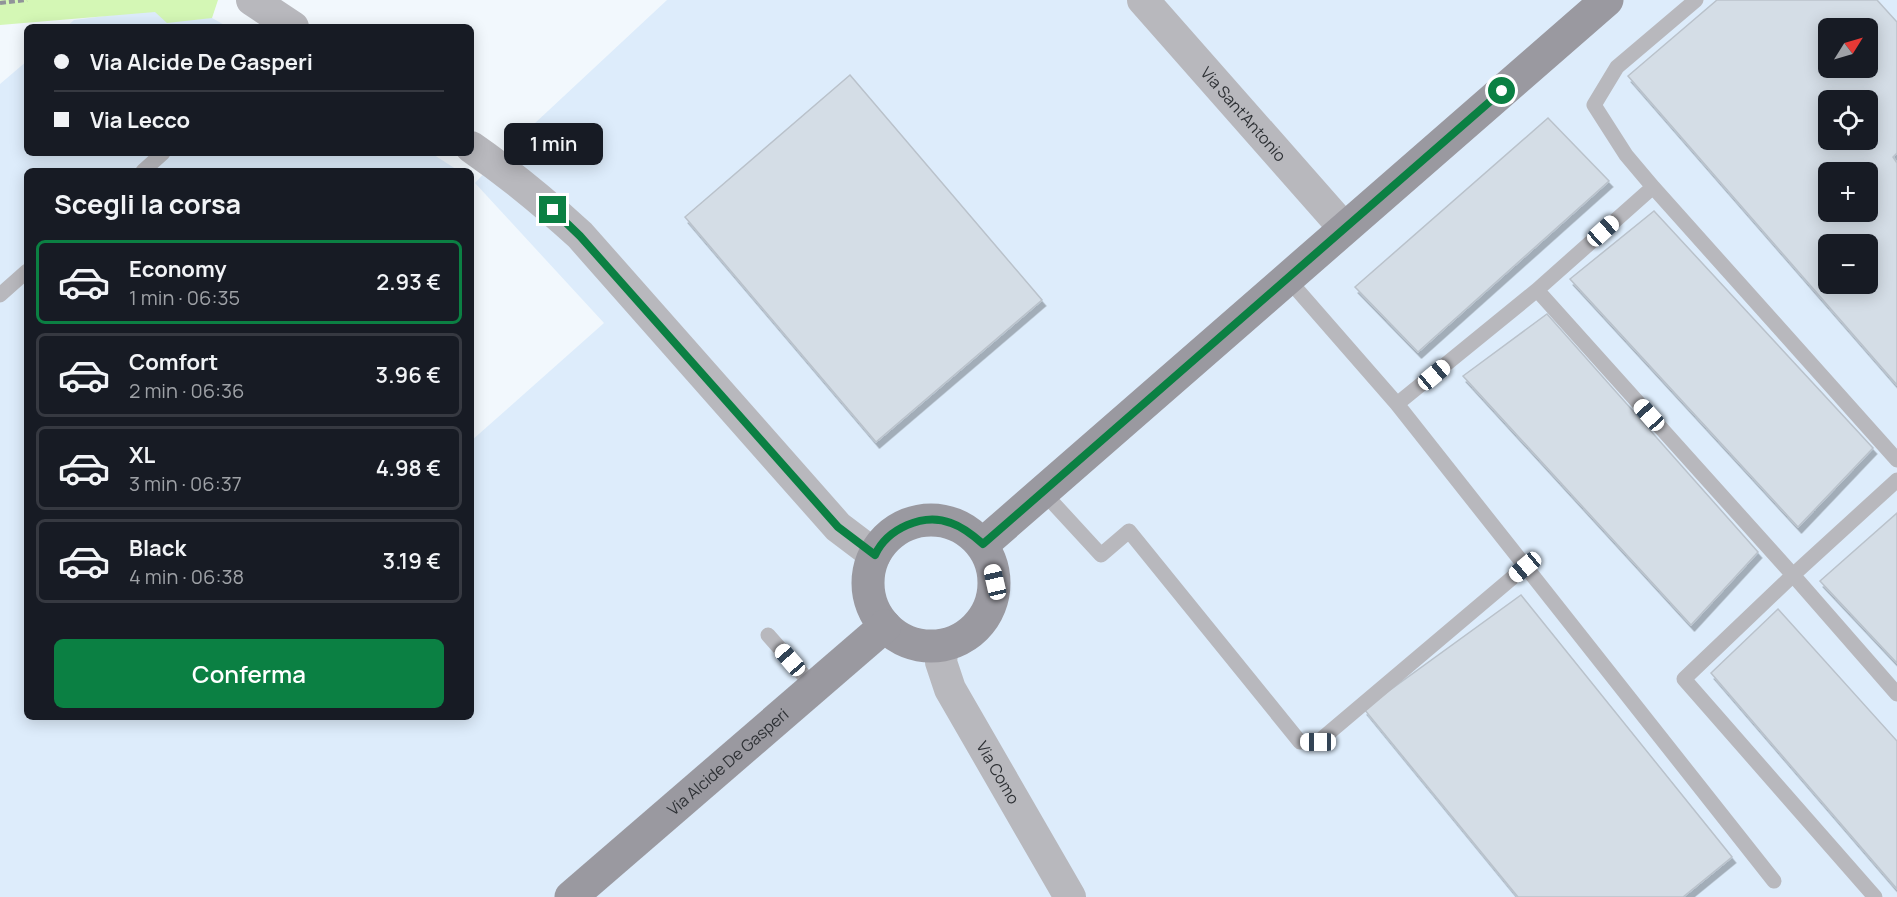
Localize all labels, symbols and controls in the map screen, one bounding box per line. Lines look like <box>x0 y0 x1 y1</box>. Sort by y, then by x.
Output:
north arrow <box>1818 18 1878 78</box>
map controls <box>1818 18 1878 294</box>
text: Via Alcide De Gasperi <box>90 47 313 77</box>
street label: Via Sant'Antonio <box>1196 62 1291 166</box>
route start <box>1488 77 1515 104</box>
button: locate <box>1818 90 1878 150</box>
text: Via Lecco <box>90 105 190 135</box>
callout: 1 min <box>504 123 602 165</box>
text: 1 min <box>530 130 577 157</box>
button: + <box>1818 162 1878 222</box>
text: Scegli la corsa <box>54 185 241 222</box>
route end <box>539 196 566 223</box>
car <box>1584 212 1622 250</box>
button: − <box>1818 234 1878 294</box>
text: Economy <box>129 254 227 284</box>
icon: car <box>57 255 111 309</box>
text: 2.93 € <box>376 267 441 297</box>
text: 1 min · 06:35 <box>129 284 240 311</box>
text: Comfort <box>129 347 218 377</box>
icon: car <box>57 348 111 402</box>
car <box>1414 357 1454 393</box>
text: 3.96 € <box>376 360 441 390</box>
text: 2 min · 06:36 <box>129 377 245 404</box>
car <box>1630 396 1668 434</box>
text: XL <box>129 440 155 470</box>
icon: car <box>57 441 111 495</box>
text: 4.98 € <box>376 453 441 483</box>
text: 3 min · 06:37 <box>129 470 242 497</box>
text: Black <box>129 533 186 563</box>
icon: car <box>57 534 111 588</box>
text: 3.19 € <box>383 546 441 576</box>
car <box>1505 549 1545 585</box>
car <box>982 562 1008 602</box>
text: 4 min · 06:38 <box>129 563 244 590</box>
button: Conferma <box>54 639 444 708</box>
car <box>771 641 809 679</box>
street label: Via Alcide De Gasperi <box>662 703 793 820</box>
car <box>1300 733 1336 751</box>
street label: Via Como <box>971 737 1025 808</box>

